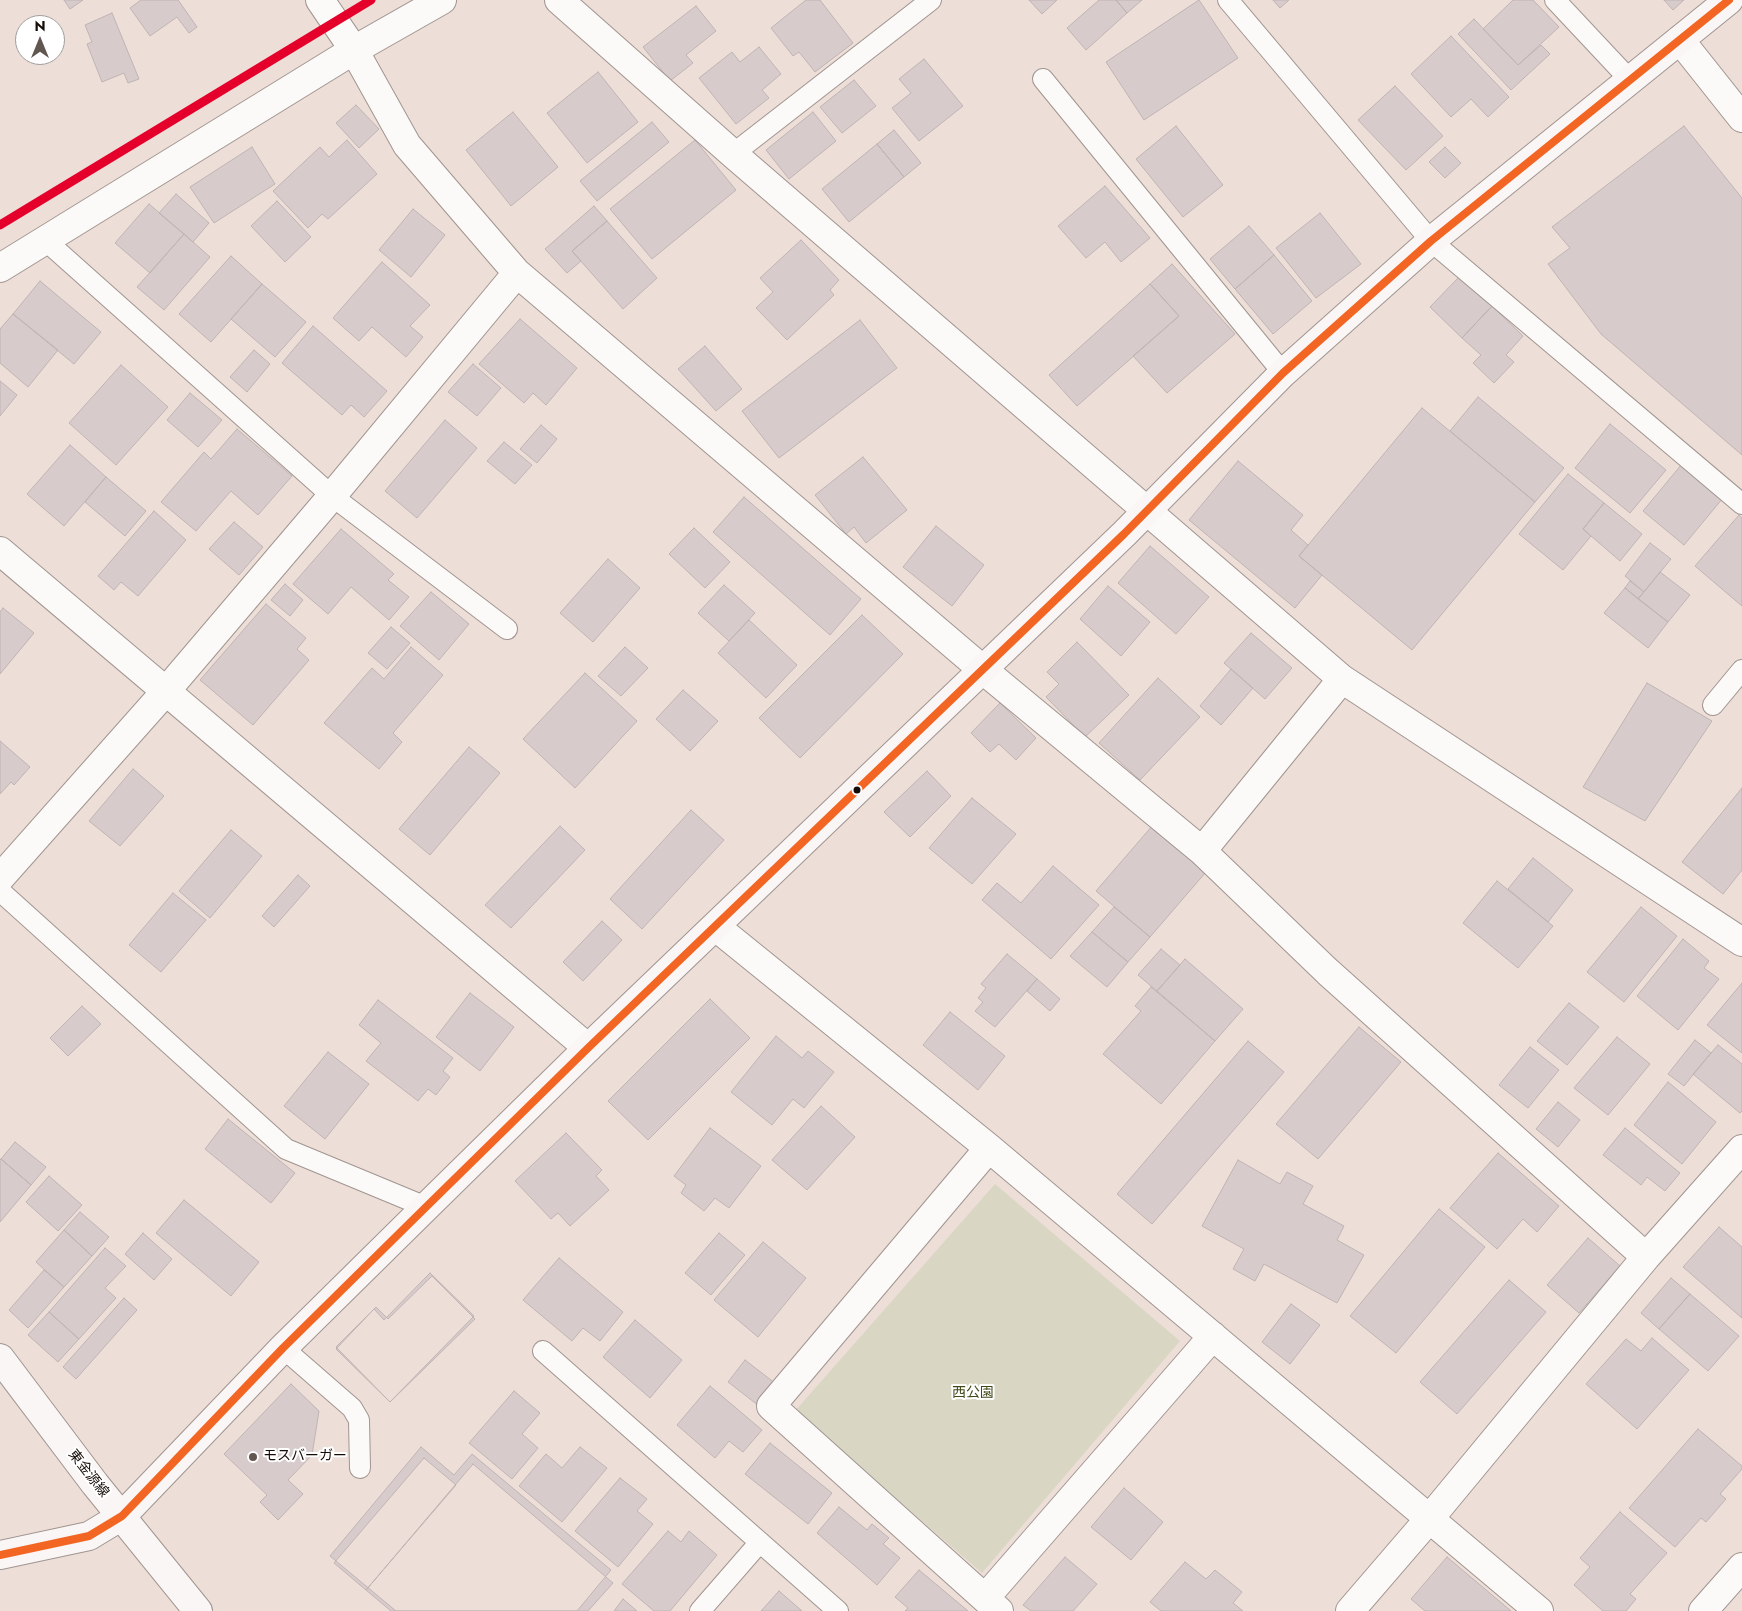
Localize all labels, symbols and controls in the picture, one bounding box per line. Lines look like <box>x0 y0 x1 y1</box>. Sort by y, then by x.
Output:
north arrow <box>15 15 65 65</box>
text: N <box>34 16 46 36</box>
unlabelled marker <box>852 785 862 795</box>
park label: 西公園 <box>952 1386 994 1402</box>
street label: 東金源線 <box>64 1447 112 1501</box>
place label: モスバーガー <box>263 1449 347 1465</box>
marker: モスバーガー <box>247 1451 259 1463</box>

